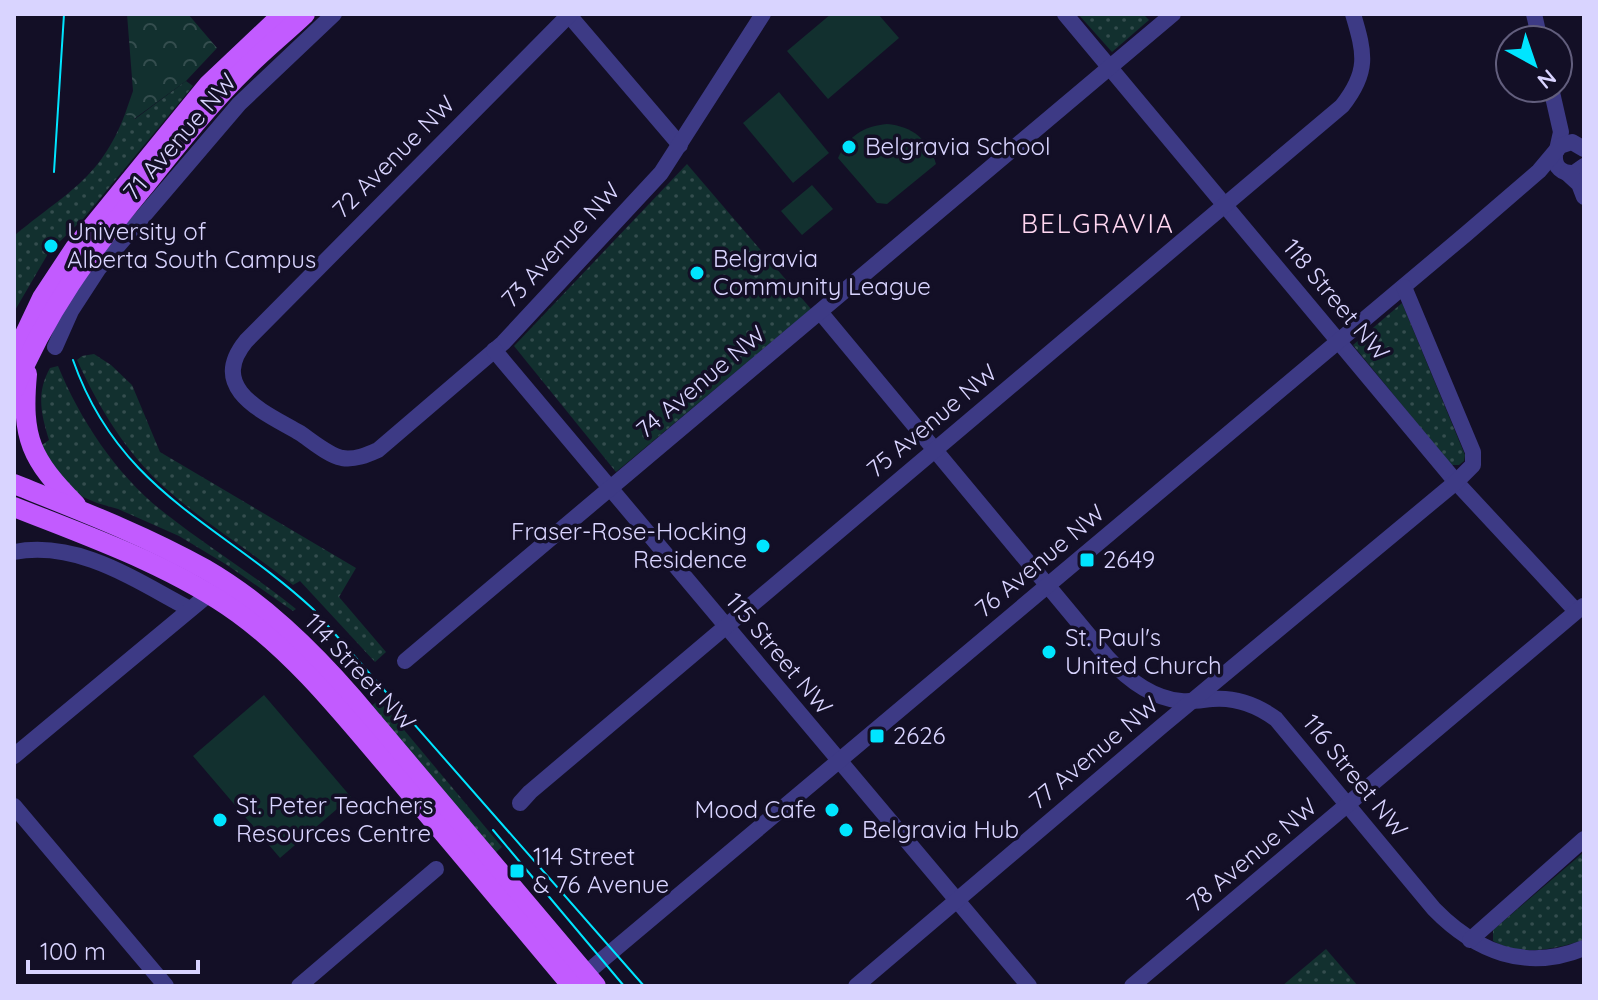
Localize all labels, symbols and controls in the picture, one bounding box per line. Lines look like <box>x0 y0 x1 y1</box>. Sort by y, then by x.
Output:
north arrow <box>1494 24 1574 104</box>
text: N <box>1532 63 1562 95</box>
street label: 71 Avenue NW <box>116 67 242 206</box>
street label: 72 Avenue NW <box>326 89 461 224</box>
place label: Belgravia School <box>865 131 1051 161</box>
marker: Belgravia School <box>840 138 858 156</box>
street label: 73 Avenue NW <box>494 175 626 313</box>
district label: BELGRAVIA <box>1021 207 1175 240</box>
place label: University of Alberta South Campus <box>67 216 316 274</box>
street label: 118 Street NW <box>1277 232 1396 366</box>
marker: University of Alberta South Campus <box>42 237 60 255</box>
place label: Belgravia Community League <box>713 243 931 301</box>
marker: Belgravia Community League <box>688 264 706 282</box>
street label: 74 Avenue NW <box>629 318 771 444</box>
street label: 75 Avenue NW <box>860 357 1003 484</box>
street label: 76 Avenue NW <box>968 497 1110 623</box>
place label: Fraser-Rose-Hocking Residence <box>511 516 747 574</box>
marker: Fraser-Rose-Hocking Residence <box>754 537 772 555</box>
place label: 2649 <box>1103 544 1155 574</box>
marker: 2649 <box>1078 551 1096 569</box>
street label: 115 Street NW <box>720 586 840 721</box>
street label: 114 Street NW <box>299 606 423 736</box>
place label: St. Paul's United Church <box>1065 622 1222 680</box>
marker: St. Paul's United Church <box>1040 643 1058 661</box>
street label: 77 Avenue NW <box>1022 689 1164 815</box>
street label: 116 Street NW <box>1297 708 1415 843</box>
place label: 2626 <box>893 720 946 750</box>
marker: 2626 <box>868 727 886 745</box>
place label: St. Peter Teachers Resources Centre <box>236 790 433 848</box>
street label: 78 Avenue NW <box>1180 791 1323 918</box>
place label: Mood Cafe <box>695 794 816 824</box>
marker: Mood Cafe <box>823 801 841 819</box>
marker: St. Peter Teachers Resources Centre <box>211 811 229 829</box>
place label: Belgravia Hub <box>862 814 1019 844</box>
marker: Belgravia Hub <box>837 821 855 839</box>
place label: 114 Street & 76 Avenue <box>533 841 669 899</box>
marker: 114 Street & 76 Avenue <box>508 862 526 880</box>
scale bar <box>28 924 198 974</box>
text: 100 m <box>40 936 106 966</box>

